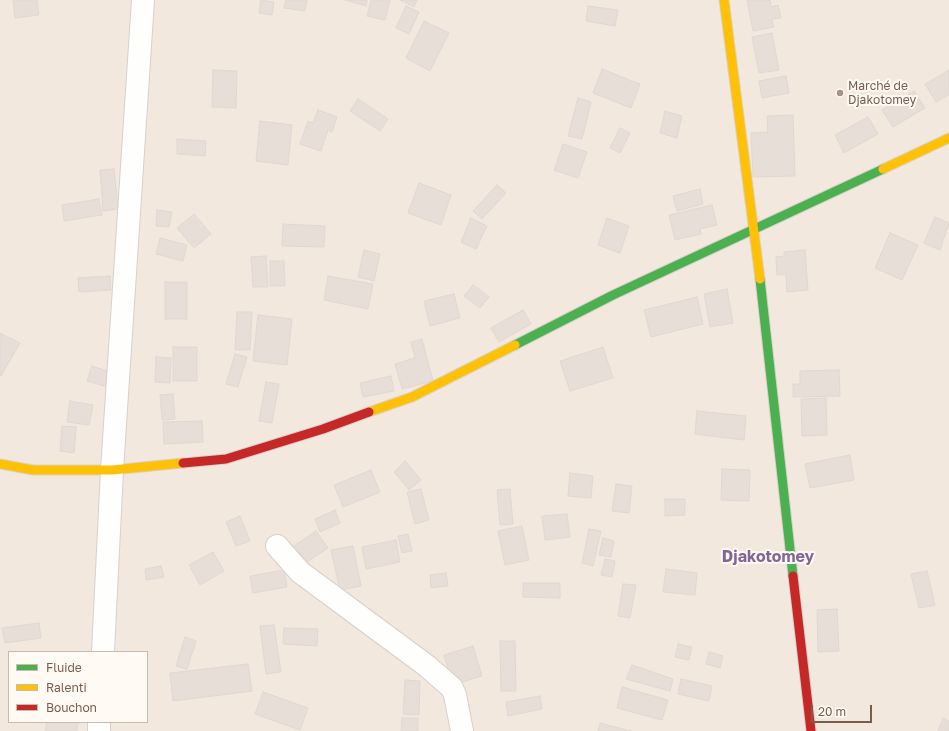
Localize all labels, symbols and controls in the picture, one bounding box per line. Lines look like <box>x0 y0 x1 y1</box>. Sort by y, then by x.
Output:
place label: Marché de Djakotomey <box>848 79 916 107</box>
marker: Marché de Djakotomey <box>835 88 845 98</box>
district label: Djakotomey <box>722 547 814 567</box>
legend <box>8 651 148 723</box>
text: Fluide <box>46 660 82 675</box>
text: Ralenti <box>46 680 87 695</box>
scale bar <box>813 697 874 723</box>
text: Bouchon <box>46 700 97 715</box>
text: 20 m <box>818 704 846 719</box>

